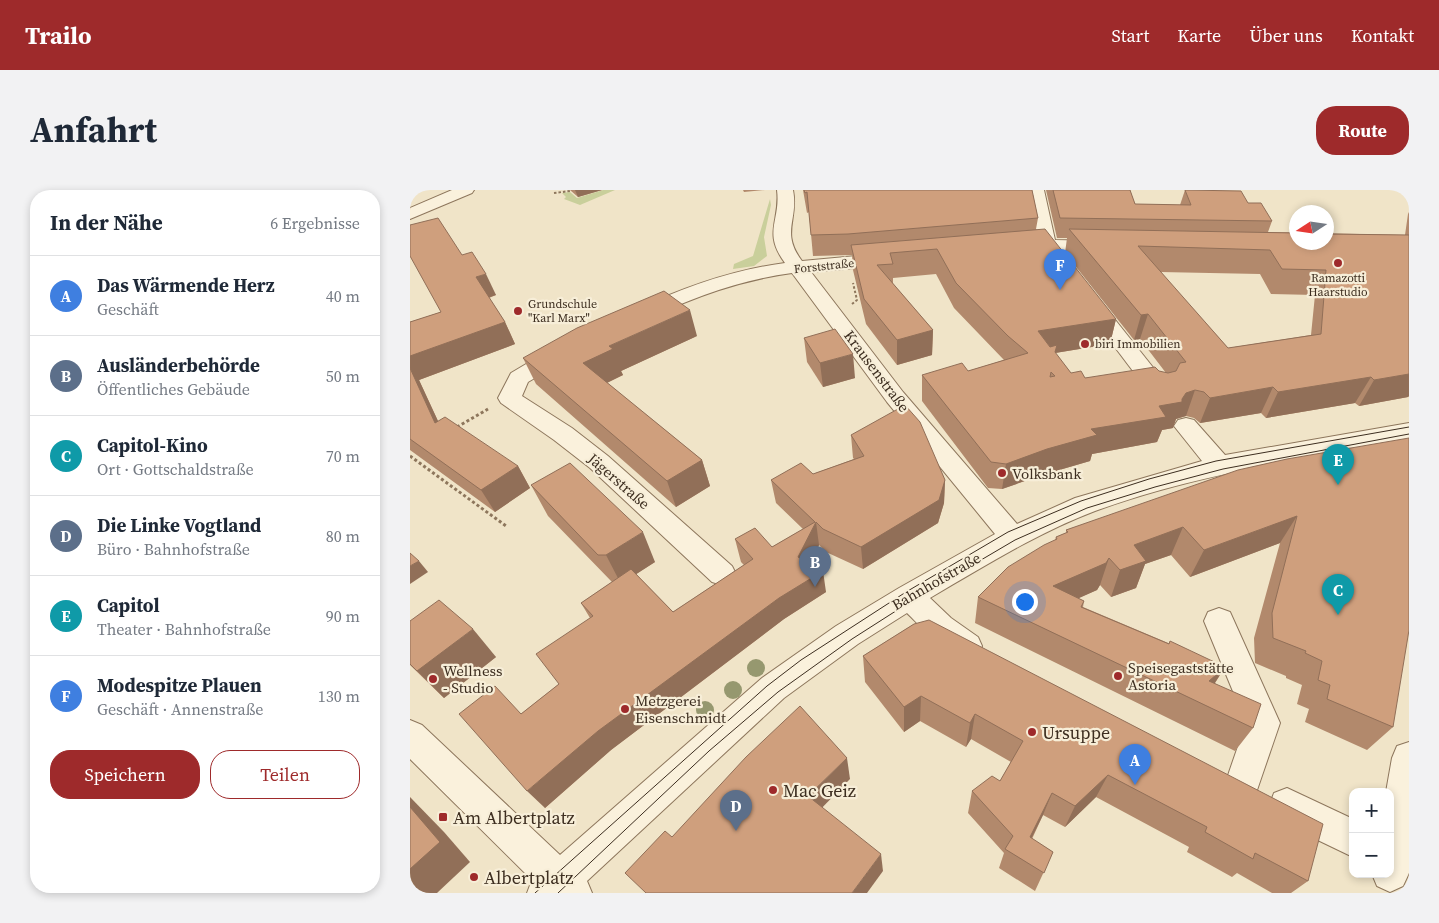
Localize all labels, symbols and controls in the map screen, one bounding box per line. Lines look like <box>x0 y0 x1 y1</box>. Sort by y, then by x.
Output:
text: Trailo <box>25 19 92 52</box>
text: Start <box>1112 23 1149 48</box>
text: Karte <box>1177 23 1221 48</box>
text: Über uns <box>1249 23 1323 48</box>
text: Kontakt <box>1351 23 1414 48</box>
text: Anfahrt <box>30 106 157 154</box>
button: Route <box>1316 106 1409 155</box>
north arrow <box>1289 205 1334 250</box>
text: In der Nähe <box>50 208 163 237</box>
text: 6 Ergebnisse <box>270 212 360 234</box>
pin: F <box>1044 249 1076 290</box>
street label: Forststraße <box>793 255 855 277</box>
marker: Ramazotti Haarstudio <box>1332 257 1344 269</box>
place label: Ramazotti Haarstudio <box>1308 270 1368 300</box>
text: Das Wärmende Herz <box>97 272 275 298</box>
text: A <box>61 285 71 307</box>
text: 40 m <box>326 285 360 307</box>
place label: Grundschule "Karl Marx" <box>528 296 597 326</box>
text: Geschäft <box>97 298 159 320</box>
marker: Grundschule "Karl Marx" <box>512 305 524 317</box>
street label: Krausenstraße <box>839 326 915 417</box>
place label: biri Immobilien <box>1095 336 1181 352</box>
marker: biri Immobilien <box>1079 338 1091 350</box>
text: Ausländerbehörde <box>97 352 260 378</box>
text: B <box>61 365 71 387</box>
text: 50 m <box>326 365 360 387</box>
text: Öffentliches Gebäude <box>97 378 250 400</box>
text: Capitol-Kino <box>97 432 208 458</box>
pin: E <box>1322 444 1354 485</box>
text: C <box>61 445 71 467</box>
text: 70 m <box>326 445 360 467</box>
street label: Jägerstraße <box>583 448 655 514</box>
text: Ort · Gottschaldstraße <box>97 458 254 480</box>
place label: Volksbank <box>1012 463 1082 484</box>
marker: Volksbank <box>996 467 1008 479</box>
text: Die Linke Vogtland <box>97 512 261 538</box>
text: D <box>60 525 72 547</box>
text: 80 m <box>326 525 360 547</box>
text: Büro · Bahnhofstraße <box>97 538 250 560</box>
pin: B <box>799 546 831 587</box>
street label: Bahnhofstraße <box>888 547 985 615</box>
pin: C <box>1322 574 1354 615</box>
your location <box>1012 589 1038 615</box>
text: Capitol <box>97 592 160 618</box>
text: E <box>61 605 71 627</box>
text: 90 m <box>326 605 360 627</box>
text: Theater · Bahnhofstraße <box>97 618 271 640</box>
place label: Speisegaststätte Astoria <box>1128 657 1234 695</box>
place label: Wellness - Studio <box>443 660 503 698</box>
marker: Speisegaststätte Astoria <box>1112 670 1124 682</box>
text: Modespitze Plauen <box>97 672 262 698</box>
marker: Wellness - Studio <box>427 673 439 685</box>
text: F <box>61 685 71 707</box>
text: 130 m <box>318 685 360 707</box>
place label: Metzgerei Eisenschmidt <box>635 690 726 728</box>
text: Geschäft · Annenstraße <box>97 698 263 720</box>
marker: Metzgerei Eisenschmidt <box>619 703 631 715</box>
place label: Ursuppe <box>1042 720 1110 745</box>
marker: Ursuppe <box>1026 726 1038 738</box>
pin: A <box>1119 744 1151 785</box>
button: Speichern <box>50 750 200 799</box>
button: Teilen <box>210 750 360 799</box>
place label: Mac Geiz <box>783 778 856 803</box>
marker: Mac Geiz <box>767 784 779 796</box>
map controls <box>1349 788 1394 878</box>
button: + <box>1349 788 1394 833</box>
pin: D <box>720 790 752 831</box>
place label: Am Albertplatz <box>453 805 575 830</box>
marker: Am Albertplatz <box>437 811 449 823</box>
button: − <box>1349 833 1394 878</box>
place label: Albertplatz <box>484 865 573 890</box>
marker: Albertplatz <box>468 871 480 883</box>

